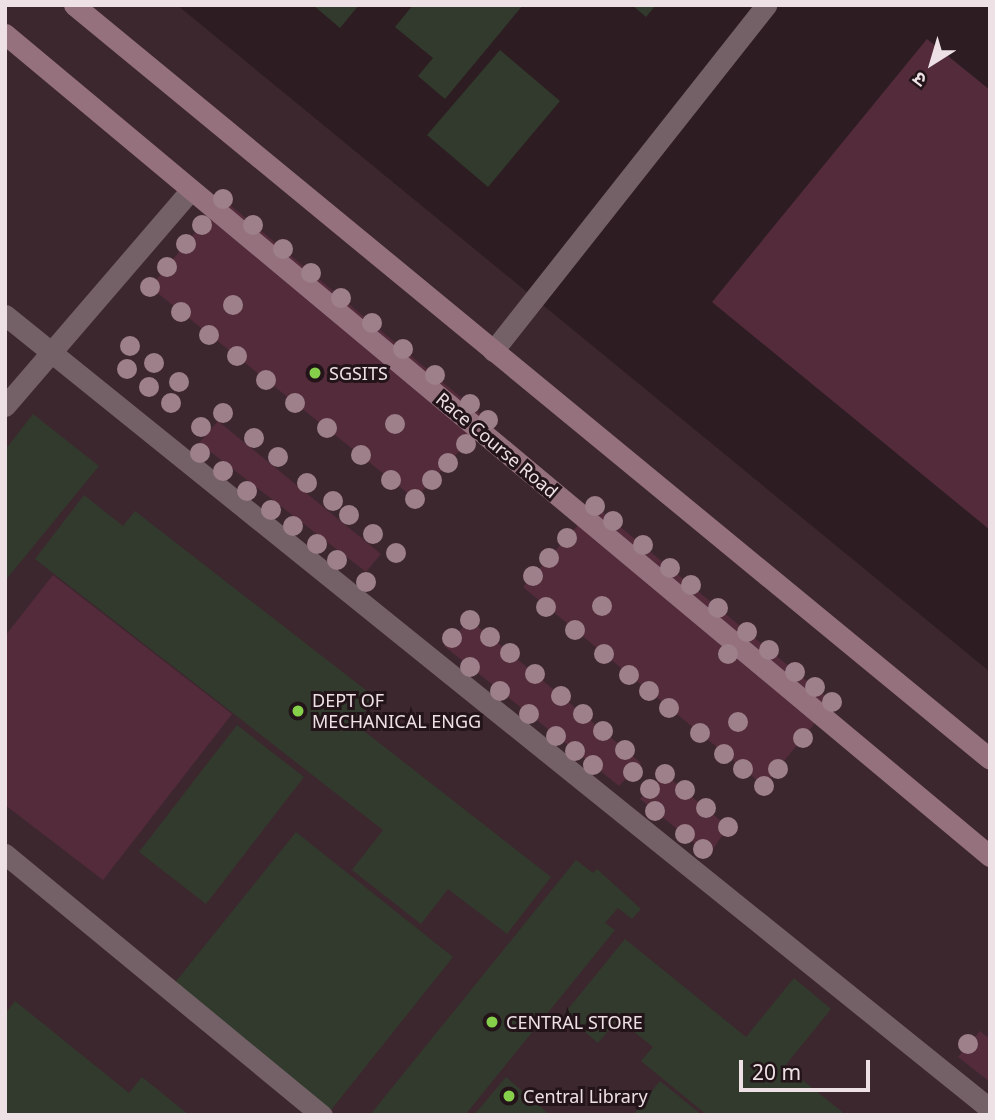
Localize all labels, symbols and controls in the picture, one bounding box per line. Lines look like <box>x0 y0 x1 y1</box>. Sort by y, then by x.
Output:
north arrow <box>897 28 967 98</box>
text: उ <box>907 66 932 94</box>
place label: SGSITS <box>329 362 388 384</box>
marker: SGSITS <box>307 365 323 381</box>
street label: Race Course Road <box>432 388 562 502</box>
place label: DEPT OF MECHANICAL ENGG <box>312 690 481 732</box>
marker: DEPT OF MECHANICAL ENGG <box>290 703 306 719</box>
place label: CENTRAL STORE <box>506 1011 643 1033</box>
marker: CENTRAL STORE <box>484 1014 500 1030</box>
scale bar <box>743 1046 874 1090</box>
text: 20 m <box>752 1058 801 1086</box>
place label: Central Library <box>523 1085 648 1107</box>
marker: Central Library <box>501 1088 517 1104</box>

